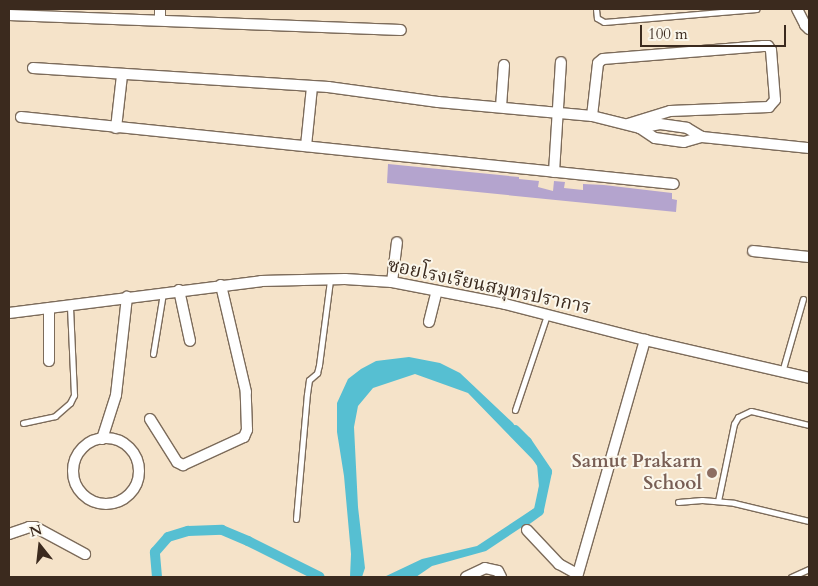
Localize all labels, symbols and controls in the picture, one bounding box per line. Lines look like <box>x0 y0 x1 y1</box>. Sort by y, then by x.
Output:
scale bar <box>643 15 789 47</box>
text: 100 m <box>648 24 688 44</box>
street label: ซอยโรงเรียนสมุทรปราการ <box>385 254 593 320</box>
place label: Samut Prakarn School <box>572 451 702 495</box>
marker: Samut Prakarn School <box>706 467 718 479</box>
text: N <box>27 520 44 542</box>
north arrow <box>15 521 65 571</box>

